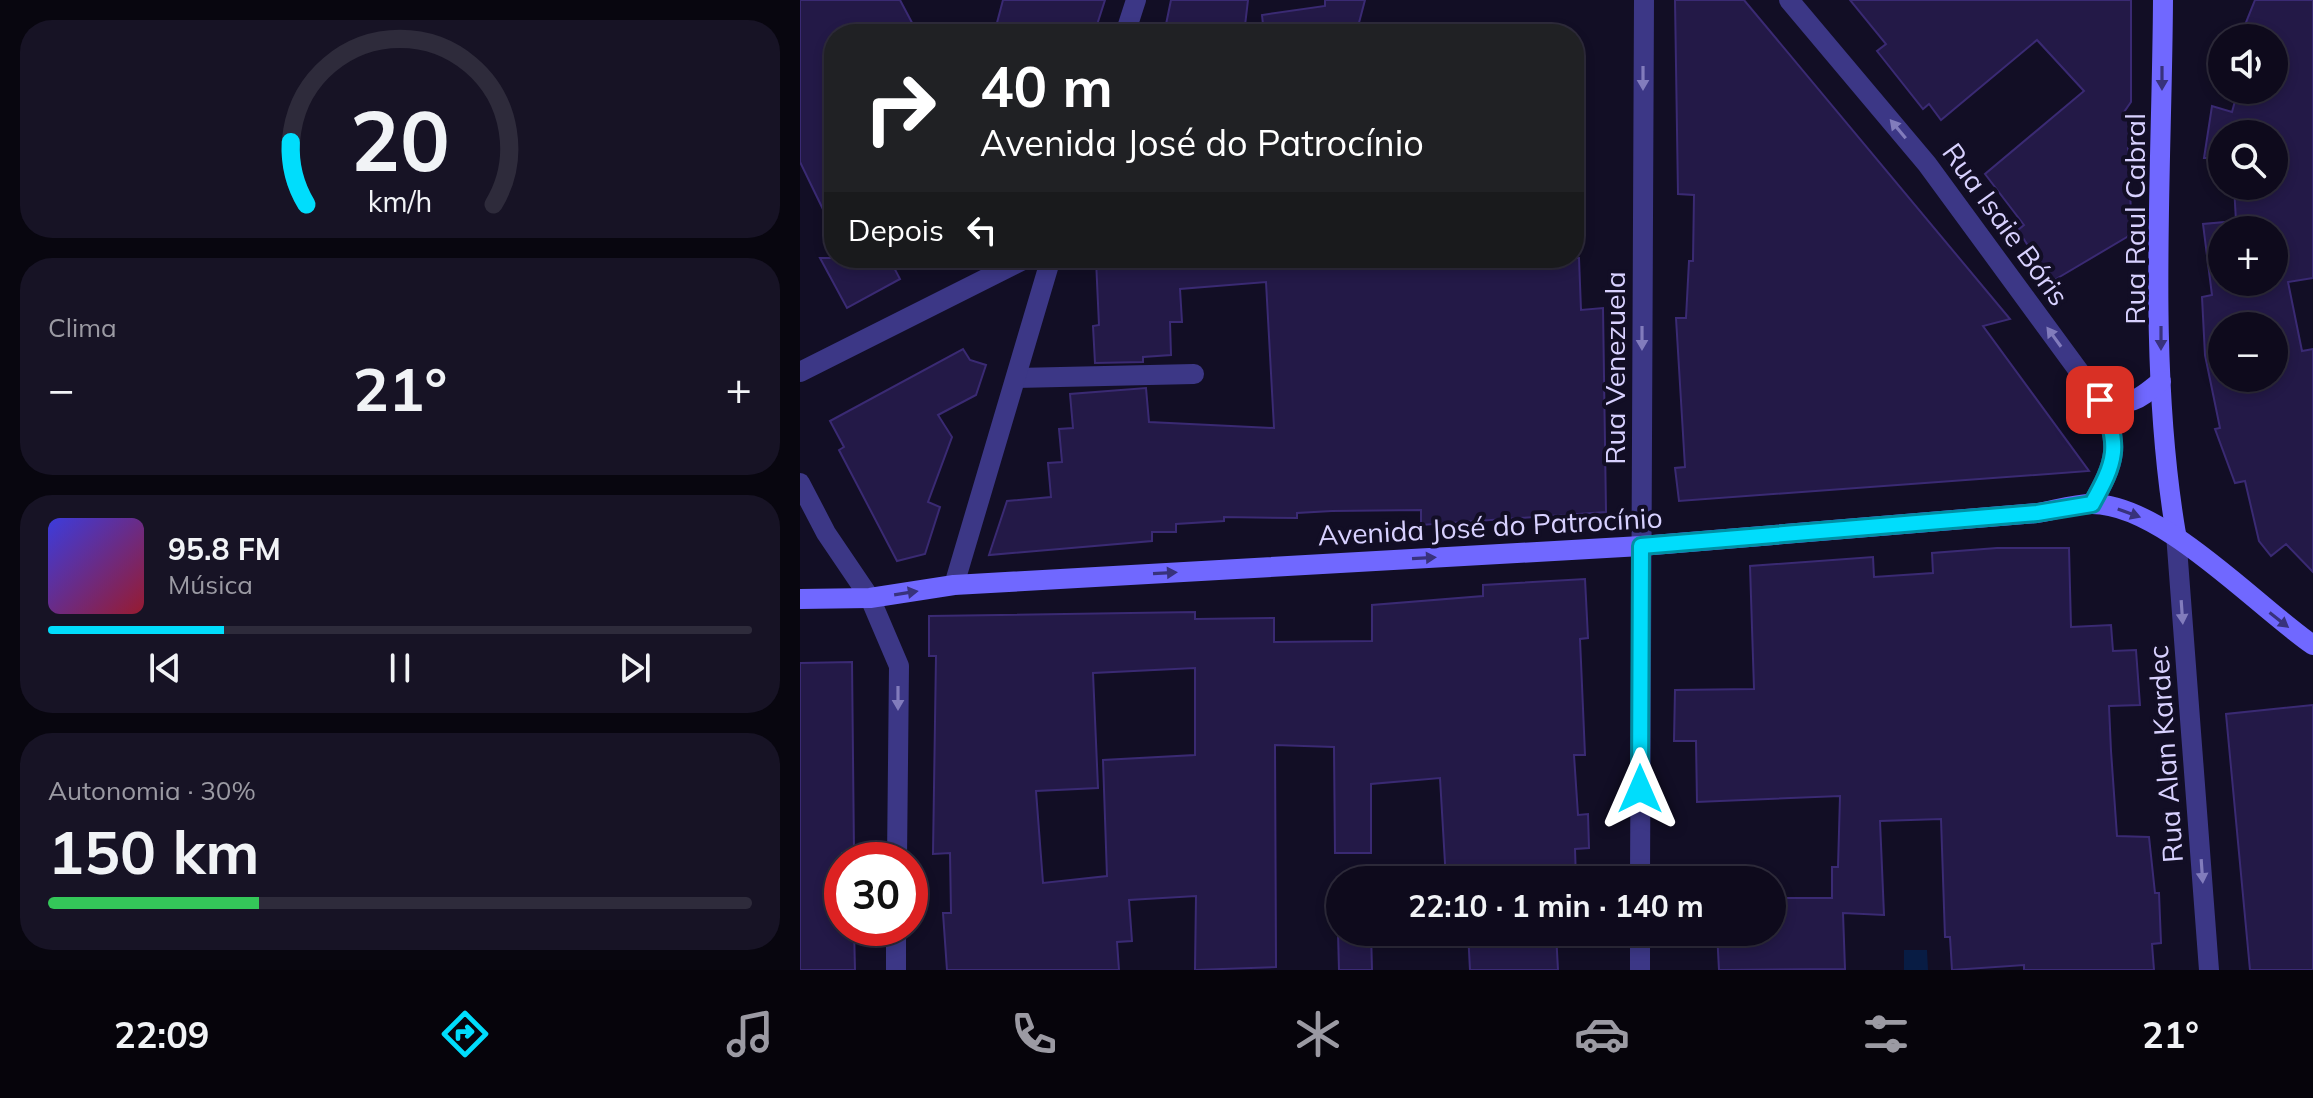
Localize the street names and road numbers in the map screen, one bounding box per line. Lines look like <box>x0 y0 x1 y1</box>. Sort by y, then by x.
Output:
street label: Rua Raul Cabral <box>2117 113 2152 325</box>
street label: Rua Isaie Bóris <box>1935 136 2077 312</box>
street label: Rua Venezuela <box>1597 271 1632 465</box>
street label: Avenida José do Patrocínio <box>1317 499 1663 553</box>
street label: Rua Alan Kardec <box>2140 644 2190 864</box>

